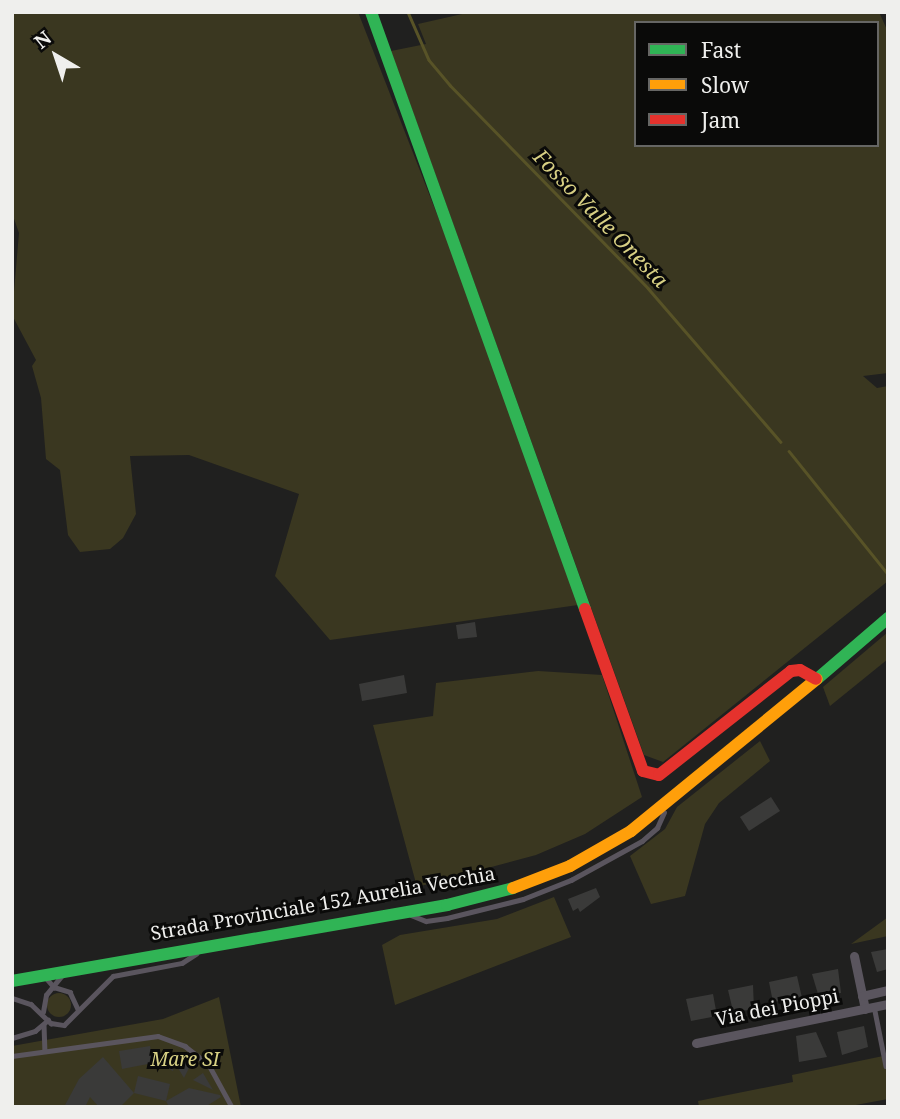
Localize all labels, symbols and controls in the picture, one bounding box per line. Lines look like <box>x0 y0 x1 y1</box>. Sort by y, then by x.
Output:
north arrow <box>21 21 91 91</box>
legend <box>634 21 879 147</box>
text: N <box>29 25 57 55</box>
text: Fast <box>701 36 741 64</box>
text: Slow <box>701 71 749 99</box>
text: Jam <box>701 106 740 134</box>
water label: Fosso Valle Onesta <box>529 144 673 292</box>
street label: Strada Provinciale 152 Aurelia Vecchia <box>149 862 497 946</box>
street label: Via dei Pioppi <box>713 985 841 1031</box>
park label: Mare SI <box>151 1049 219 1071</box>

